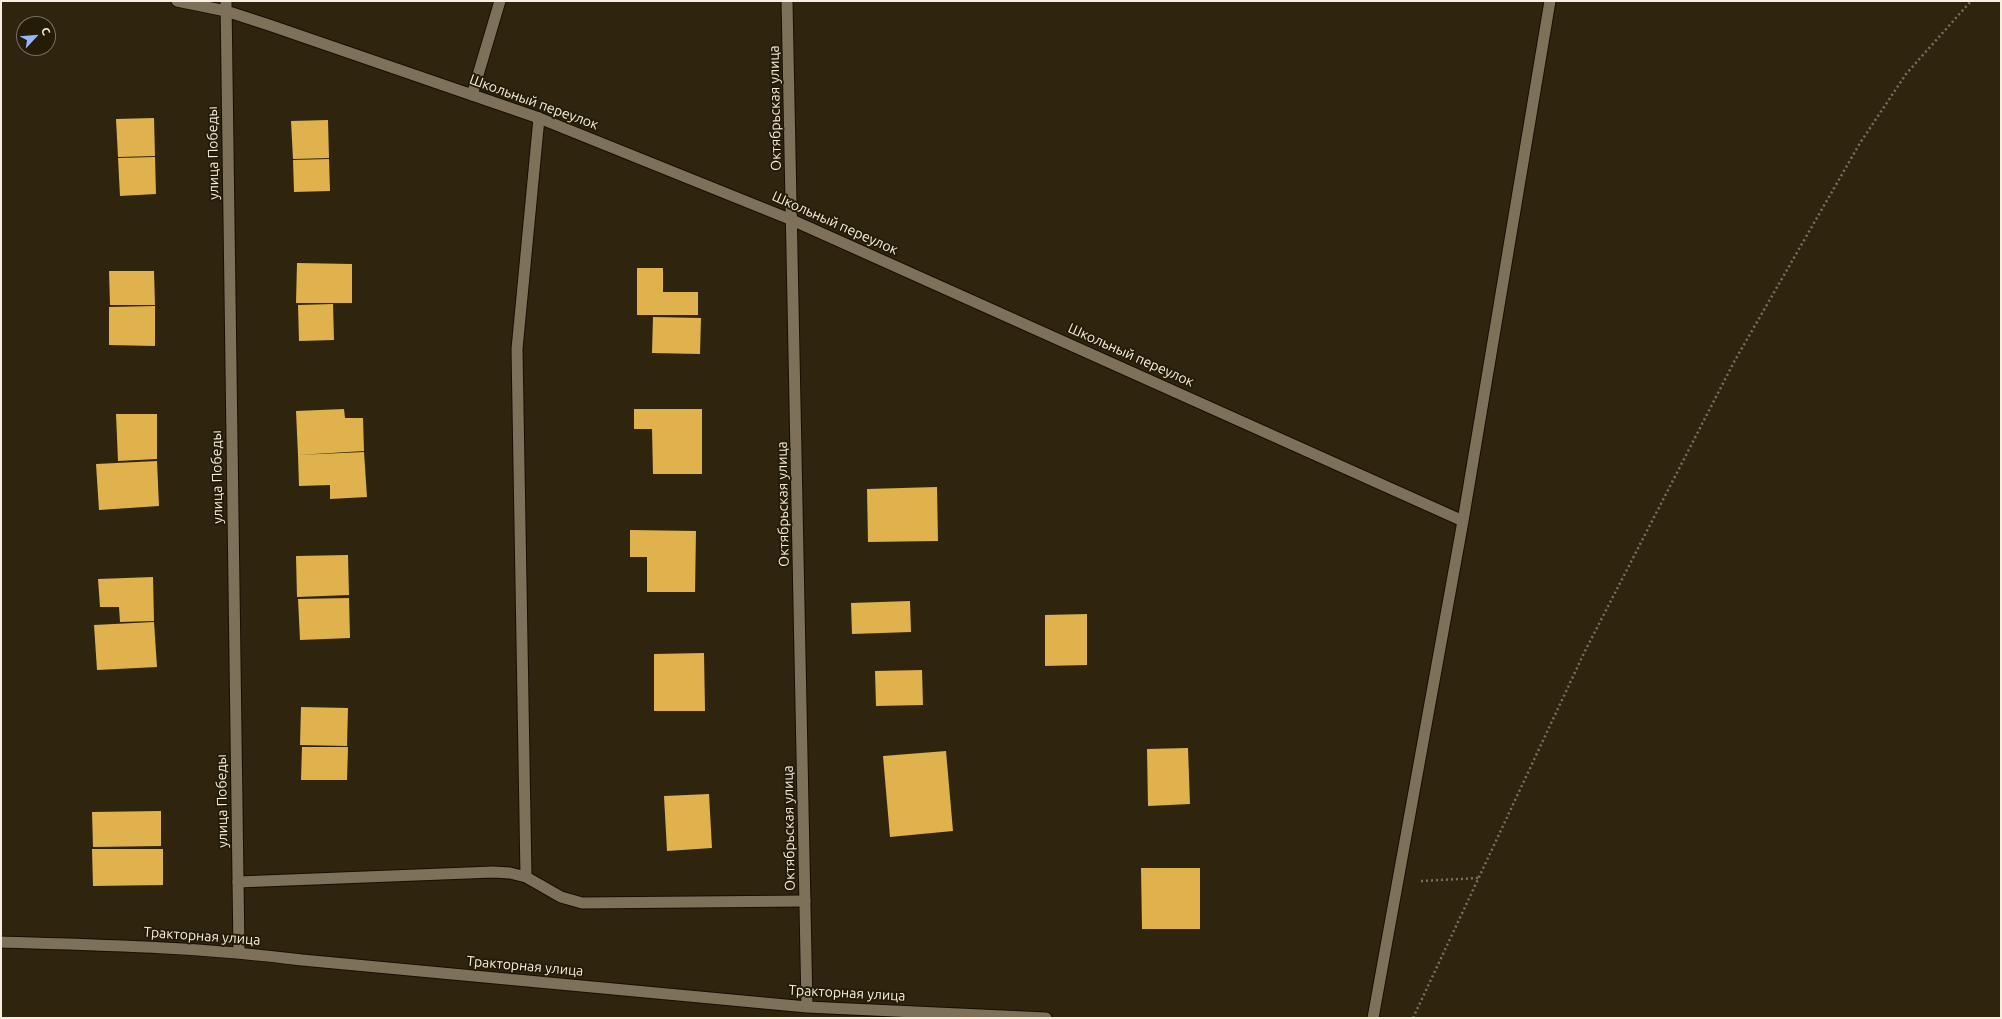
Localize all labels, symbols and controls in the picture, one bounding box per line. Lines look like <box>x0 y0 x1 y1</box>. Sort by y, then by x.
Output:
north arrow <box>16 16 56 56</box>
text: С <box>39 25 53 37</box>
street label: Октябрьская улица <box>766 45 784 171</box>
street label: Школьный переулок <box>467 71 601 133</box>
street label: улица Победы <box>204 106 222 200</box>
street label: Школьный переулок <box>769 188 901 258</box>
street label: Школьный переулок <box>1065 320 1197 390</box>
street label: улица Победы <box>208 430 226 524</box>
street label: Октябрьская улица <box>774 441 792 567</box>
street label: улица Победы <box>213 754 231 848</box>
street label: Октябрьская улица <box>780 765 798 891</box>
street label: Тракторная улица <box>143 924 261 948</box>
street label: Тракторная улица <box>466 953 584 979</box>
street label: Тракторная улица <box>788 982 906 1004</box>

